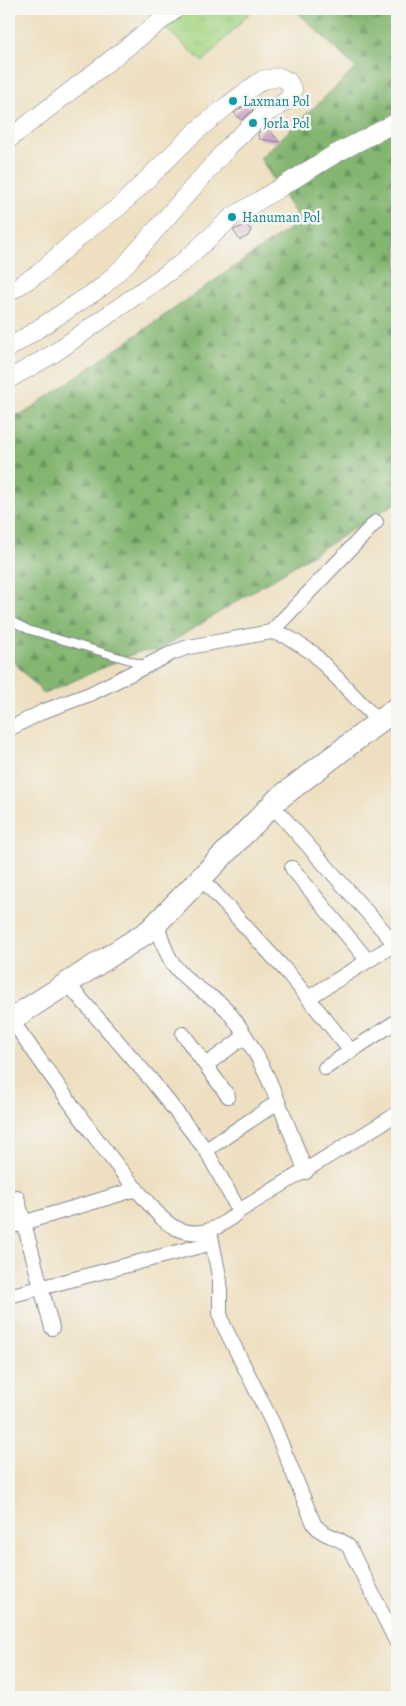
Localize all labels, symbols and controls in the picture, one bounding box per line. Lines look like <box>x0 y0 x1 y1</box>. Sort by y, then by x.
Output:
place label: Laxman Pol <box>243 92 310 111</box>
marker: Laxman Pol <box>227 95 239 107</box>
place label: Jorla Pol <box>263 114 310 133</box>
marker: Jorla Pol <box>247 117 259 129</box>
place label: Hanuman Pol <box>242 208 321 227</box>
marker: Hanuman Pol <box>226 211 238 223</box>

